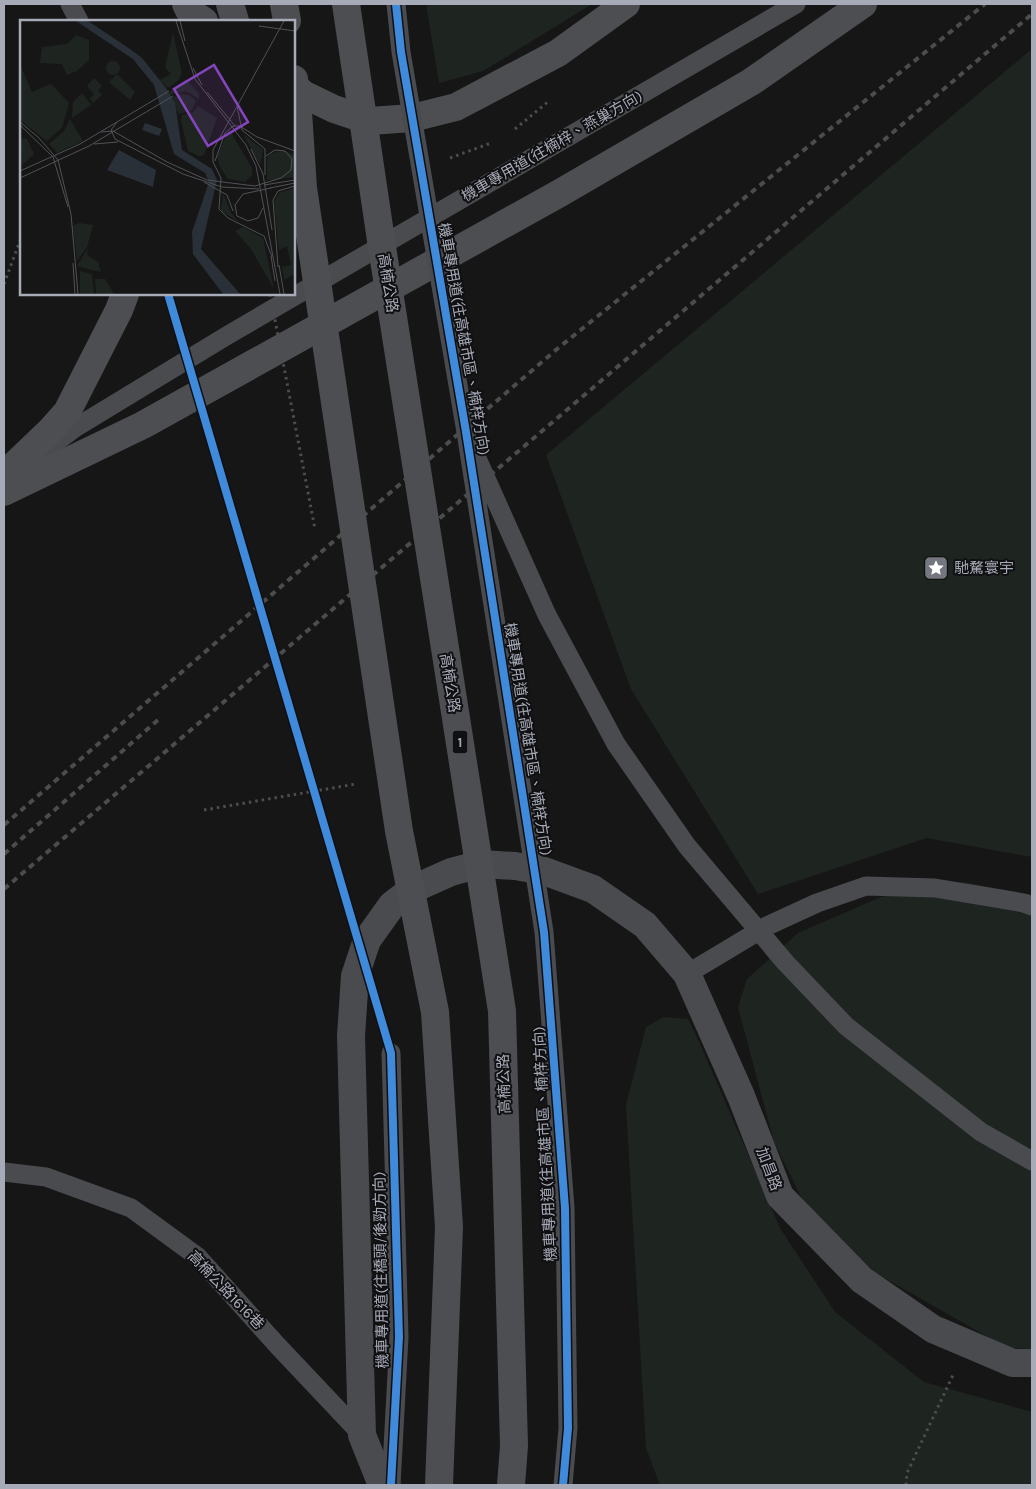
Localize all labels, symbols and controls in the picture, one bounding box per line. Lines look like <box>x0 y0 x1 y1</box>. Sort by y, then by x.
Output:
inset map <box>20 20 295 295</box>
street label: 機車專用道(往楠梓、燕巢方向) <box>458 87 646 205</box>
street label: 機車專用道(往高雄市區、楠梓方向) <box>435 221 493 457</box>
street label: 高楠公路 <box>374 252 402 314</box>
place icon: 馳騖寰宇 <box>923 555 949 581</box>
place label: 馳騖寰宇 <box>954 559 1014 577</box>
street label: 機車專用道(往高雄市區、楠梓方向) <box>501 621 555 857</box>
street label: 高楠公路 <box>436 652 464 714</box>
road number: 1 <box>452 730 468 754</box>
street label: 機車專用道(往高雄市區、楠梓方向) <box>530 1026 560 1262</box>
street label: 高楠公路 <box>494 1054 514 1114</box>
street label: 加昌路 <box>753 1145 785 1193</box>
street label: 機車專用道(往橋頭/後勁方向) <box>370 1171 392 1369</box>
street label: 高楠公路1616巷 <box>184 1247 268 1333</box>

